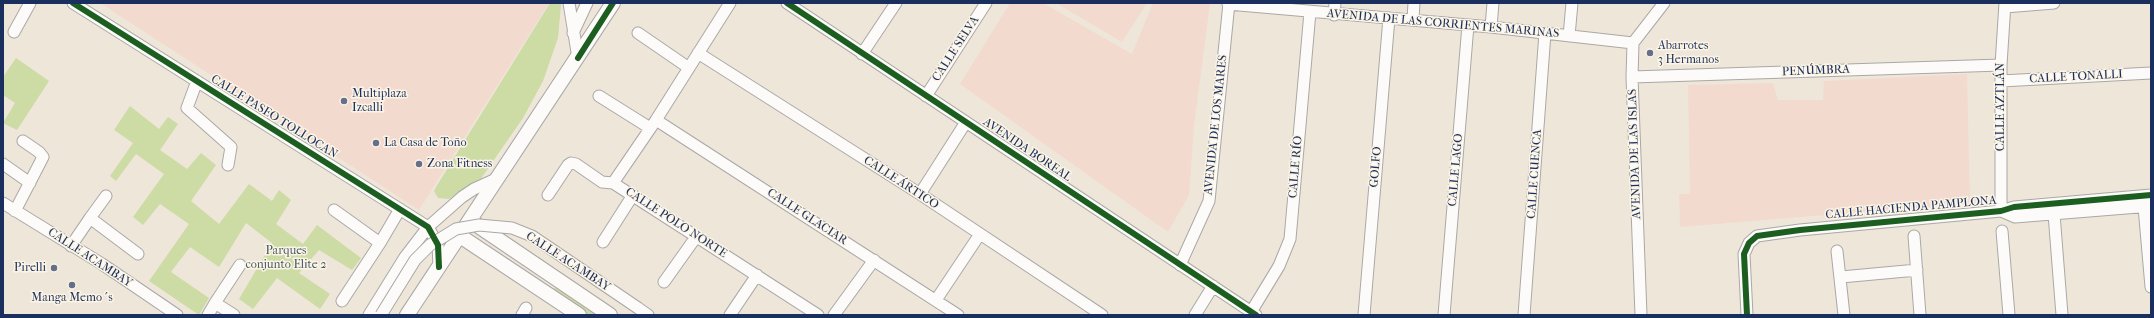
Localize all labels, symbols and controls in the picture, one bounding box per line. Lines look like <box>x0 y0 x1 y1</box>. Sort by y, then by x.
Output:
street label: AVENIDA DE LAS CORRIENTES MARINAS <box>1326 7 1560 41</box>
street label: CALLE SELVA <box>930 14 982 84</box>
place label: Abarrotes 3 Hermanos <box>1658 39 1719 67</box>
marker: Abarrotes 3 Hermanos <box>1645 48 1655 58</box>
street label: AVENIDA DE LOS MARES <box>1201 54 1231 196</box>
street label: PENÚMBRA <box>1782 63 1850 79</box>
street label: CALLE AZTLÁN <box>1994 63 2008 151</box>
street label: CALLE TONALLI <box>2029 67 2123 87</box>
street label: CALLE PASEO TOLLOCAN <box>208 72 340 162</box>
place label: Multiplaza Izcalli <box>352 87 407 115</box>
street label: AVENIDA DE LAS ISLAS <box>1626 89 1644 219</box>
marker: Multiplaza Izcalli <box>339 96 349 106</box>
street label: AVENIDA BOREAL <box>980 115 1074 185</box>
street label: CALLE CUENCA <box>1525 129 1545 219</box>
street label: CALLE LAGO <box>1446 133 1466 207</box>
street label: CALLE RÍO <box>1286 135 1306 199</box>
place label: La Casa de Toño <box>384 136 467 150</box>
marker: La Casa de Toño <box>371 138 381 148</box>
street label: GOLFO <box>1367 146 1385 188</box>
street label: CALLE ÁRTICO <box>861 153 941 213</box>
place label: Zona Fitness <box>427 157 492 171</box>
marker: Zona Fitness <box>414 159 424 169</box>
street label: CALLE POLO NORTE <box>623 185 729 261</box>
street label: CALLE GLACIAR <box>764 186 850 248</box>
street label: CALLE HACIENDA PAMPLONA <box>1825 193 1997 223</box>
street label: CALLE ACAMBAY <box>45 225 135 291</box>
street label: CALLE ACAMBAY <box>523 229 613 295</box>
park label: Parques conjunto Elite 2 <box>246 244 326 272</box>
place label: Pirelli <box>14 261 46 275</box>
marker: Pirelli <box>49 263 59 273</box>
marker: Manga Memo´s <box>67 280 77 290</box>
place label: Manga Memo´s <box>31 291 113 305</box>

